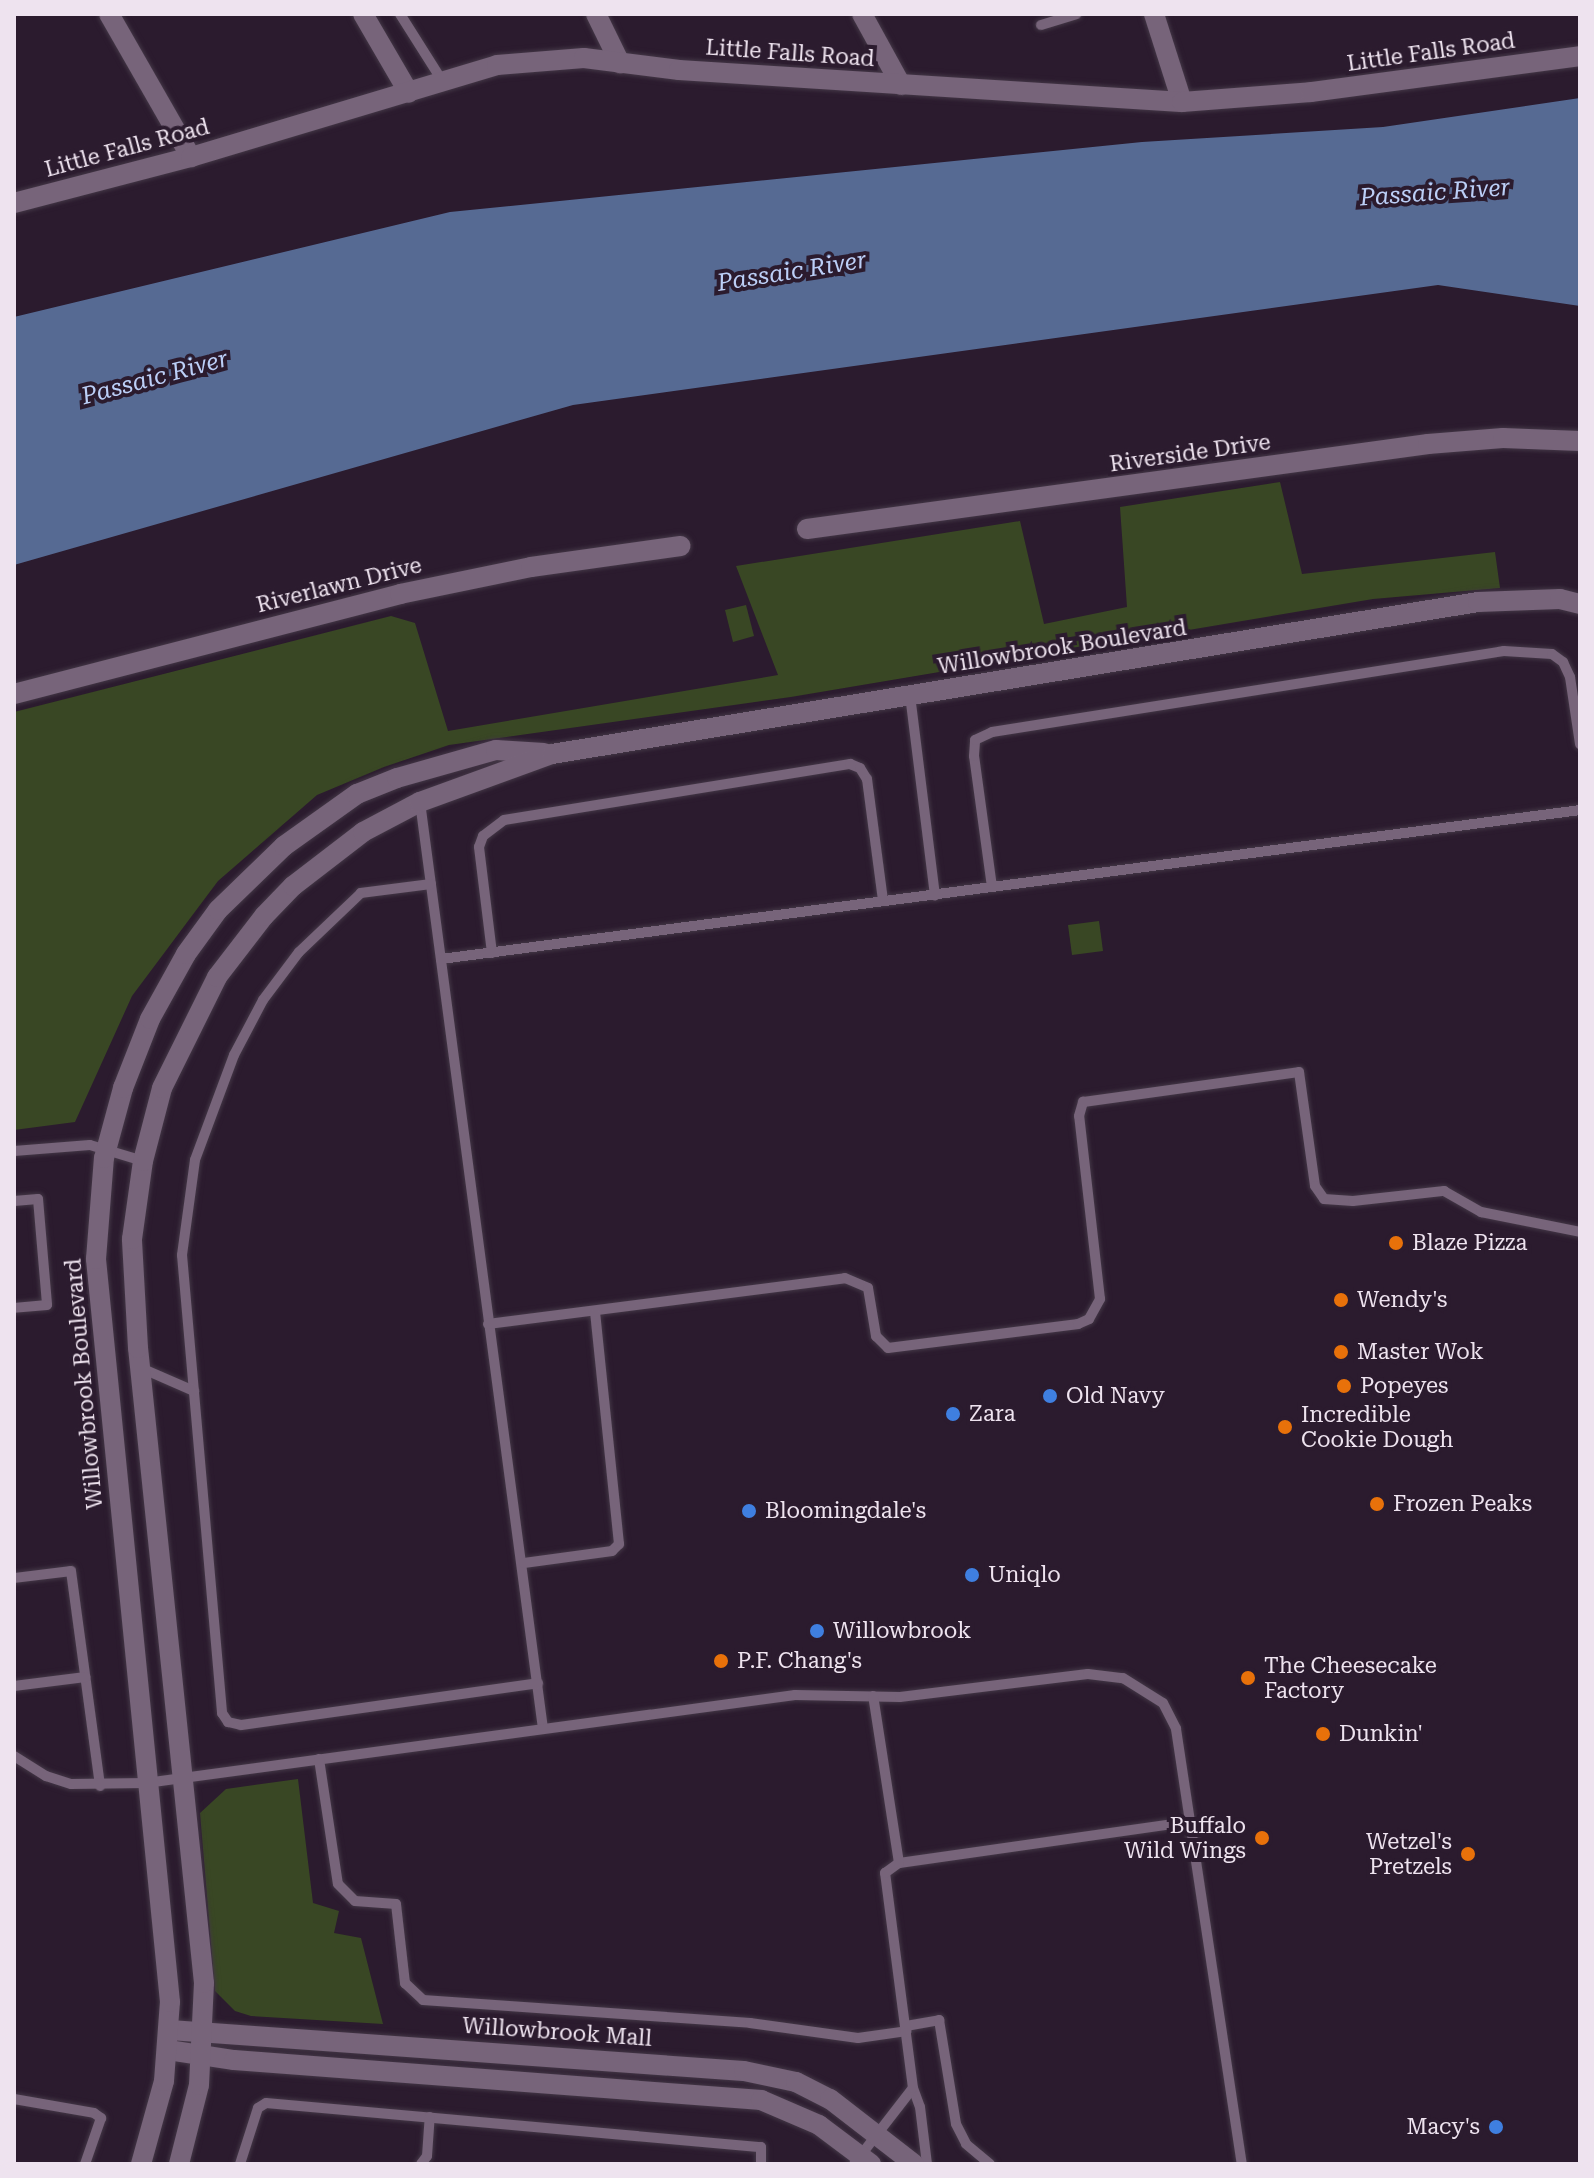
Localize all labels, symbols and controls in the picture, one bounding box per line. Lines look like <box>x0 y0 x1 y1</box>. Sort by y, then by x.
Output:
street label: Little Falls Road <box>1345 27 1517 77</box>
street label: Little Falls Road <box>705 34 875 72</box>
street label: Little Falls Road <box>42 113 212 183</box>
water label: Passaic River <box>1359 173 1511 213</box>
water label: Passaic River <box>715 246 869 298</box>
water label: Passaic River <box>78 345 232 411</box>
street label: Riverside Drive <box>1108 429 1272 477</box>
street label: Riverlawn Drive <box>254 552 424 618</box>
street label: Willowbrook Boulevard <box>936 614 1188 680</box>
place label: Blaze Pizza <box>1412 1230 1527 1256</box>
marker: Blaze Pizza <box>1387 1234 1405 1252</box>
street label: Willowbrook Boulevard <box>60 1258 108 1510</box>
place label: Wendy's <box>1357 1287 1447 1313</box>
marker: Wendy's <box>1332 1291 1350 1309</box>
place label: Master Wok <box>1357 1339 1484 1365</box>
marker: Master Wok <box>1332 1343 1350 1361</box>
place label: Popeyes <box>1360 1373 1449 1399</box>
marker: Popeyes <box>1335 1377 1353 1395</box>
place label: Old Navy <box>1066 1383 1165 1409</box>
marker: Old Navy <box>1041 1387 1059 1405</box>
place label: Zara <box>969 1401 1016 1427</box>
place label: Incredible Cookie Dough <box>1301 1401 1454 1452</box>
marker: Zara <box>944 1405 962 1423</box>
marker: Incredible Cookie Dough <box>1276 1418 1294 1436</box>
place label: Frozen Peaks <box>1393 1491 1532 1517</box>
marker: Frozen Peaks <box>1368 1495 1386 1513</box>
place label: Bloomingdale's <box>765 1498 926 1524</box>
marker: Bloomingdale's <box>740 1502 758 1520</box>
place label: Uniqlo <box>988 1562 1061 1588</box>
marker: Uniqlo <box>963 1566 981 1584</box>
place label: Willowbrook <box>833 1618 971 1644</box>
marker: Willowbrook <box>808 1622 826 1640</box>
place label: P.F. Chang's <box>737 1648 862 1674</box>
marker: P.F. Chang's <box>712 1652 730 1670</box>
place label: The Cheesecake Factory <box>1264 1652 1437 1704</box>
marker: The Cheesecake Factory <box>1239 1669 1257 1687</box>
place label: Dunkin' <box>1339 1721 1423 1747</box>
marker: Dunkin' <box>1314 1725 1332 1743</box>
place label: Buffalo Wild Wings <box>1124 1812 1246 1864</box>
place label: Wetzel's Pretzels <box>1366 1828 1452 1880</box>
marker: Buffalo Wild Wings <box>1253 1829 1271 1847</box>
marker: Wetzel's Pretzels <box>1459 1845 1477 1863</box>
street label: Willowbrook Mall <box>461 2012 653 2052</box>
place label: Macy's <box>1407 2114 1480 2140</box>
marker: Macy's <box>1487 2118 1505 2136</box>

